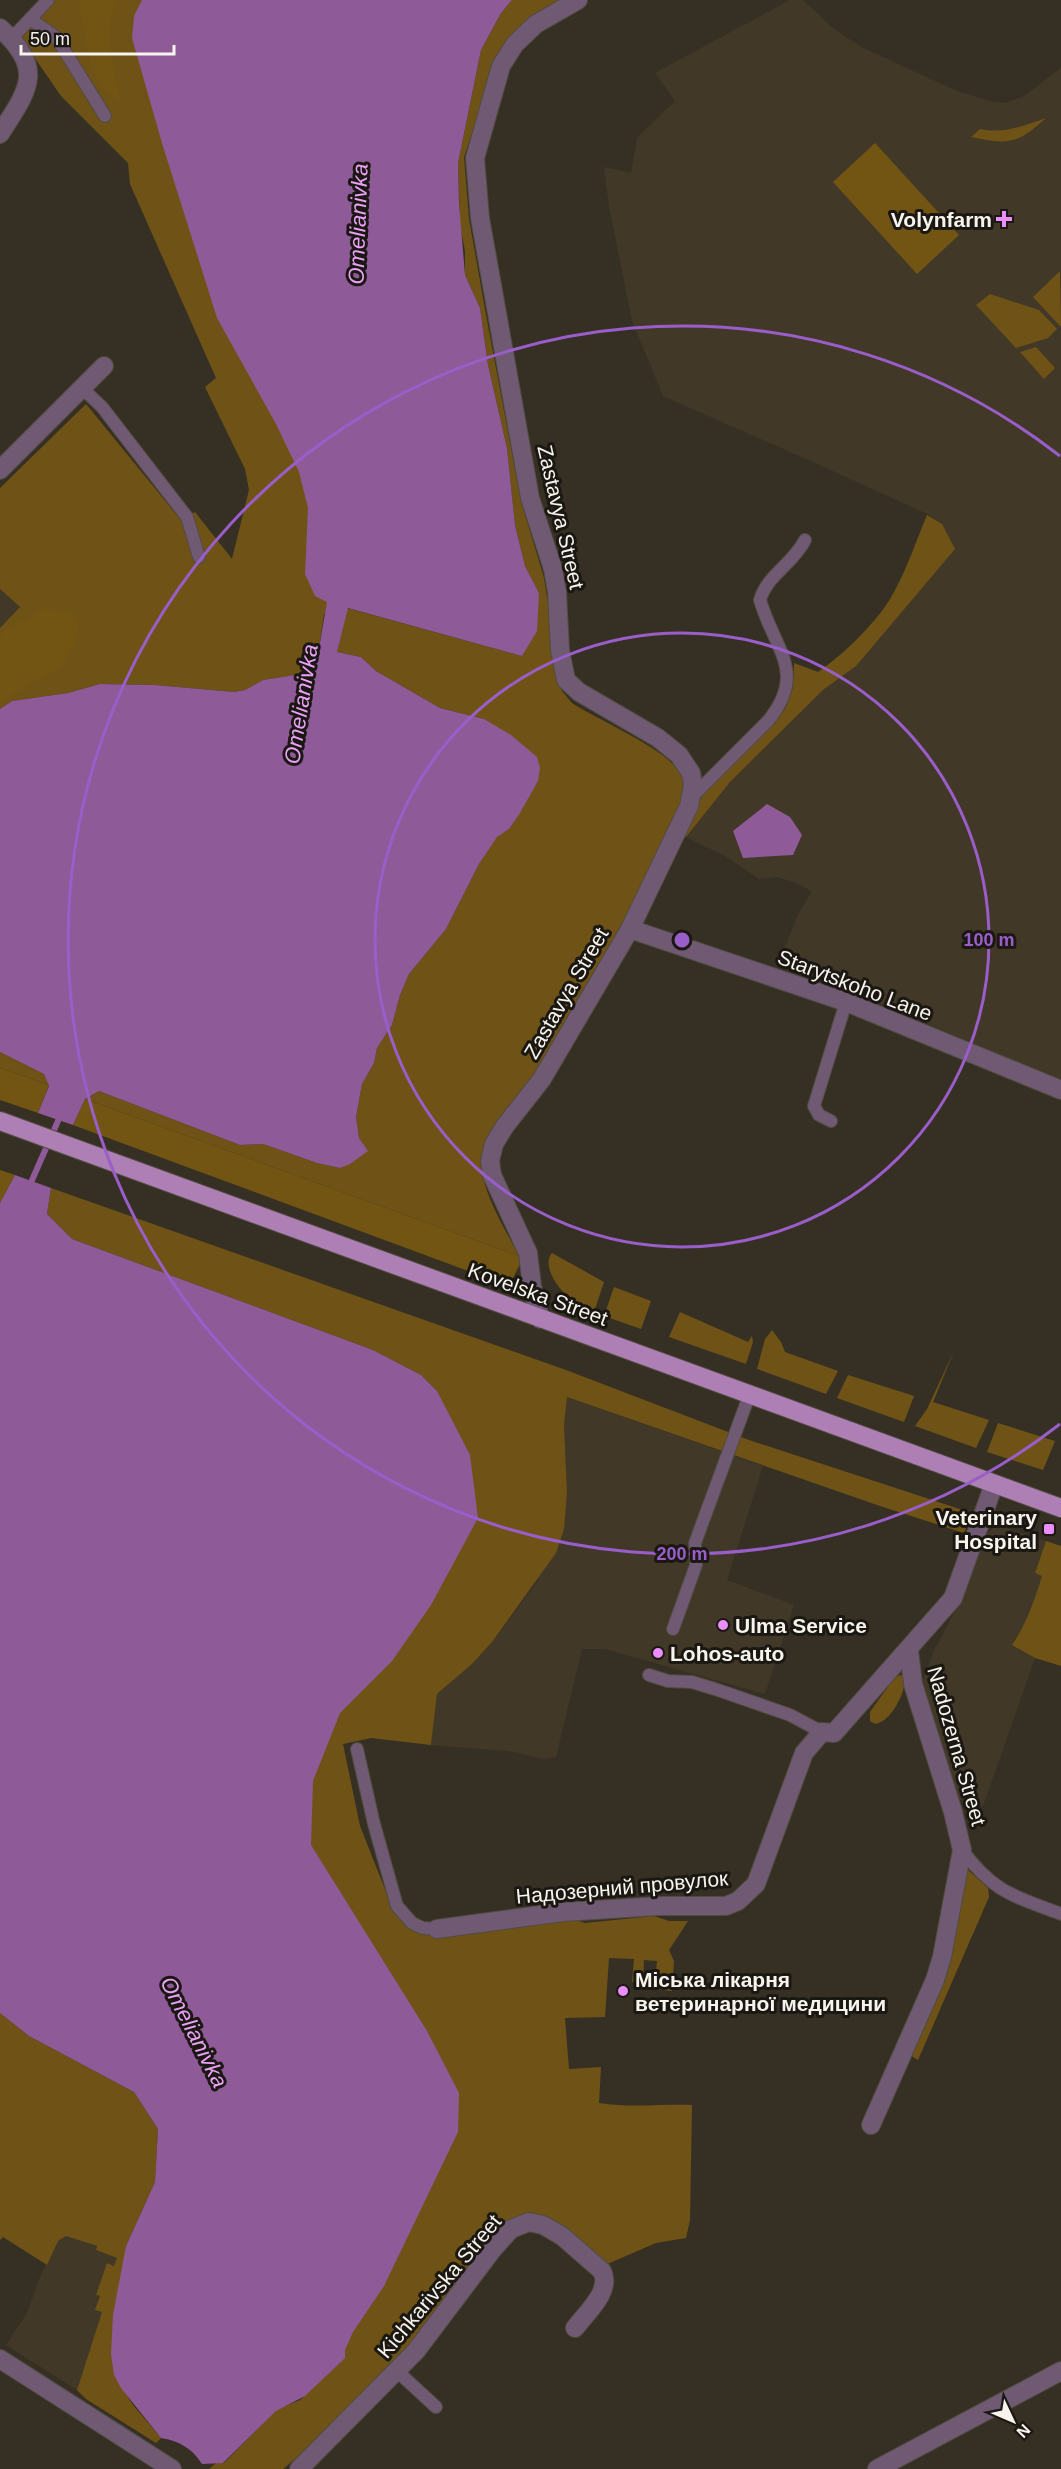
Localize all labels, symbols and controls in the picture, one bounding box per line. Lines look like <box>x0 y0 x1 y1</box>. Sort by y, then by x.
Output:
scale bar <box>21 18 174 56</box>
text: 50 m <box>30 29 70 49</box>
water label: Omelianivka <box>343 163 373 285</box>
place label: Volynfarm <box>891 208 992 231</box>
marker: Volynfarm <box>997 212 1011 226</box>
street label: Zastavya Street <box>533 443 589 591</box>
water label: Omelianivka <box>279 642 323 766</box>
street label: Zastavya Street <box>519 923 613 1062</box>
centre of rings <box>672 930 692 950</box>
text: 100 m <box>963 930 1015 950</box>
street label: Starytskoho Lane <box>775 945 935 1025</box>
street label: Kovelska Street <box>465 1258 611 1330</box>
place label: Veterinary Hospital <box>935 1506 1037 1553</box>
marker: Veterinary Hospital <box>1042 1522 1056 1536</box>
text: 200 m <box>656 1544 708 1564</box>
place label: Ulma Service <box>735 1614 867 1637</box>
marker: Ulma Service <box>716 1618 730 1632</box>
place label: Lohos-auto <box>670 1642 784 1665</box>
marker: Lohos-auto <box>651 1646 665 1660</box>
street label: Nadozerna Street <box>923 1664 991 1828</box>
street label: Надозерний провулок <box>515 1866 730 1908</box>
place label: Міська лікарня ветеринарної медицини <box>635 1968 886 2015</box>
water label: Omelianivka <box>155 1972 233 2092</box>
marker: Міська лікарня ветеринарної медицини <box>616 1984 630 1998</box>
street label: Kichkarivska Street <box>372 2210 506 2362</box>
north arrow <box>983 2391 1043 2451</box>
text: N <box>1013 2421 1034 2441</box>

